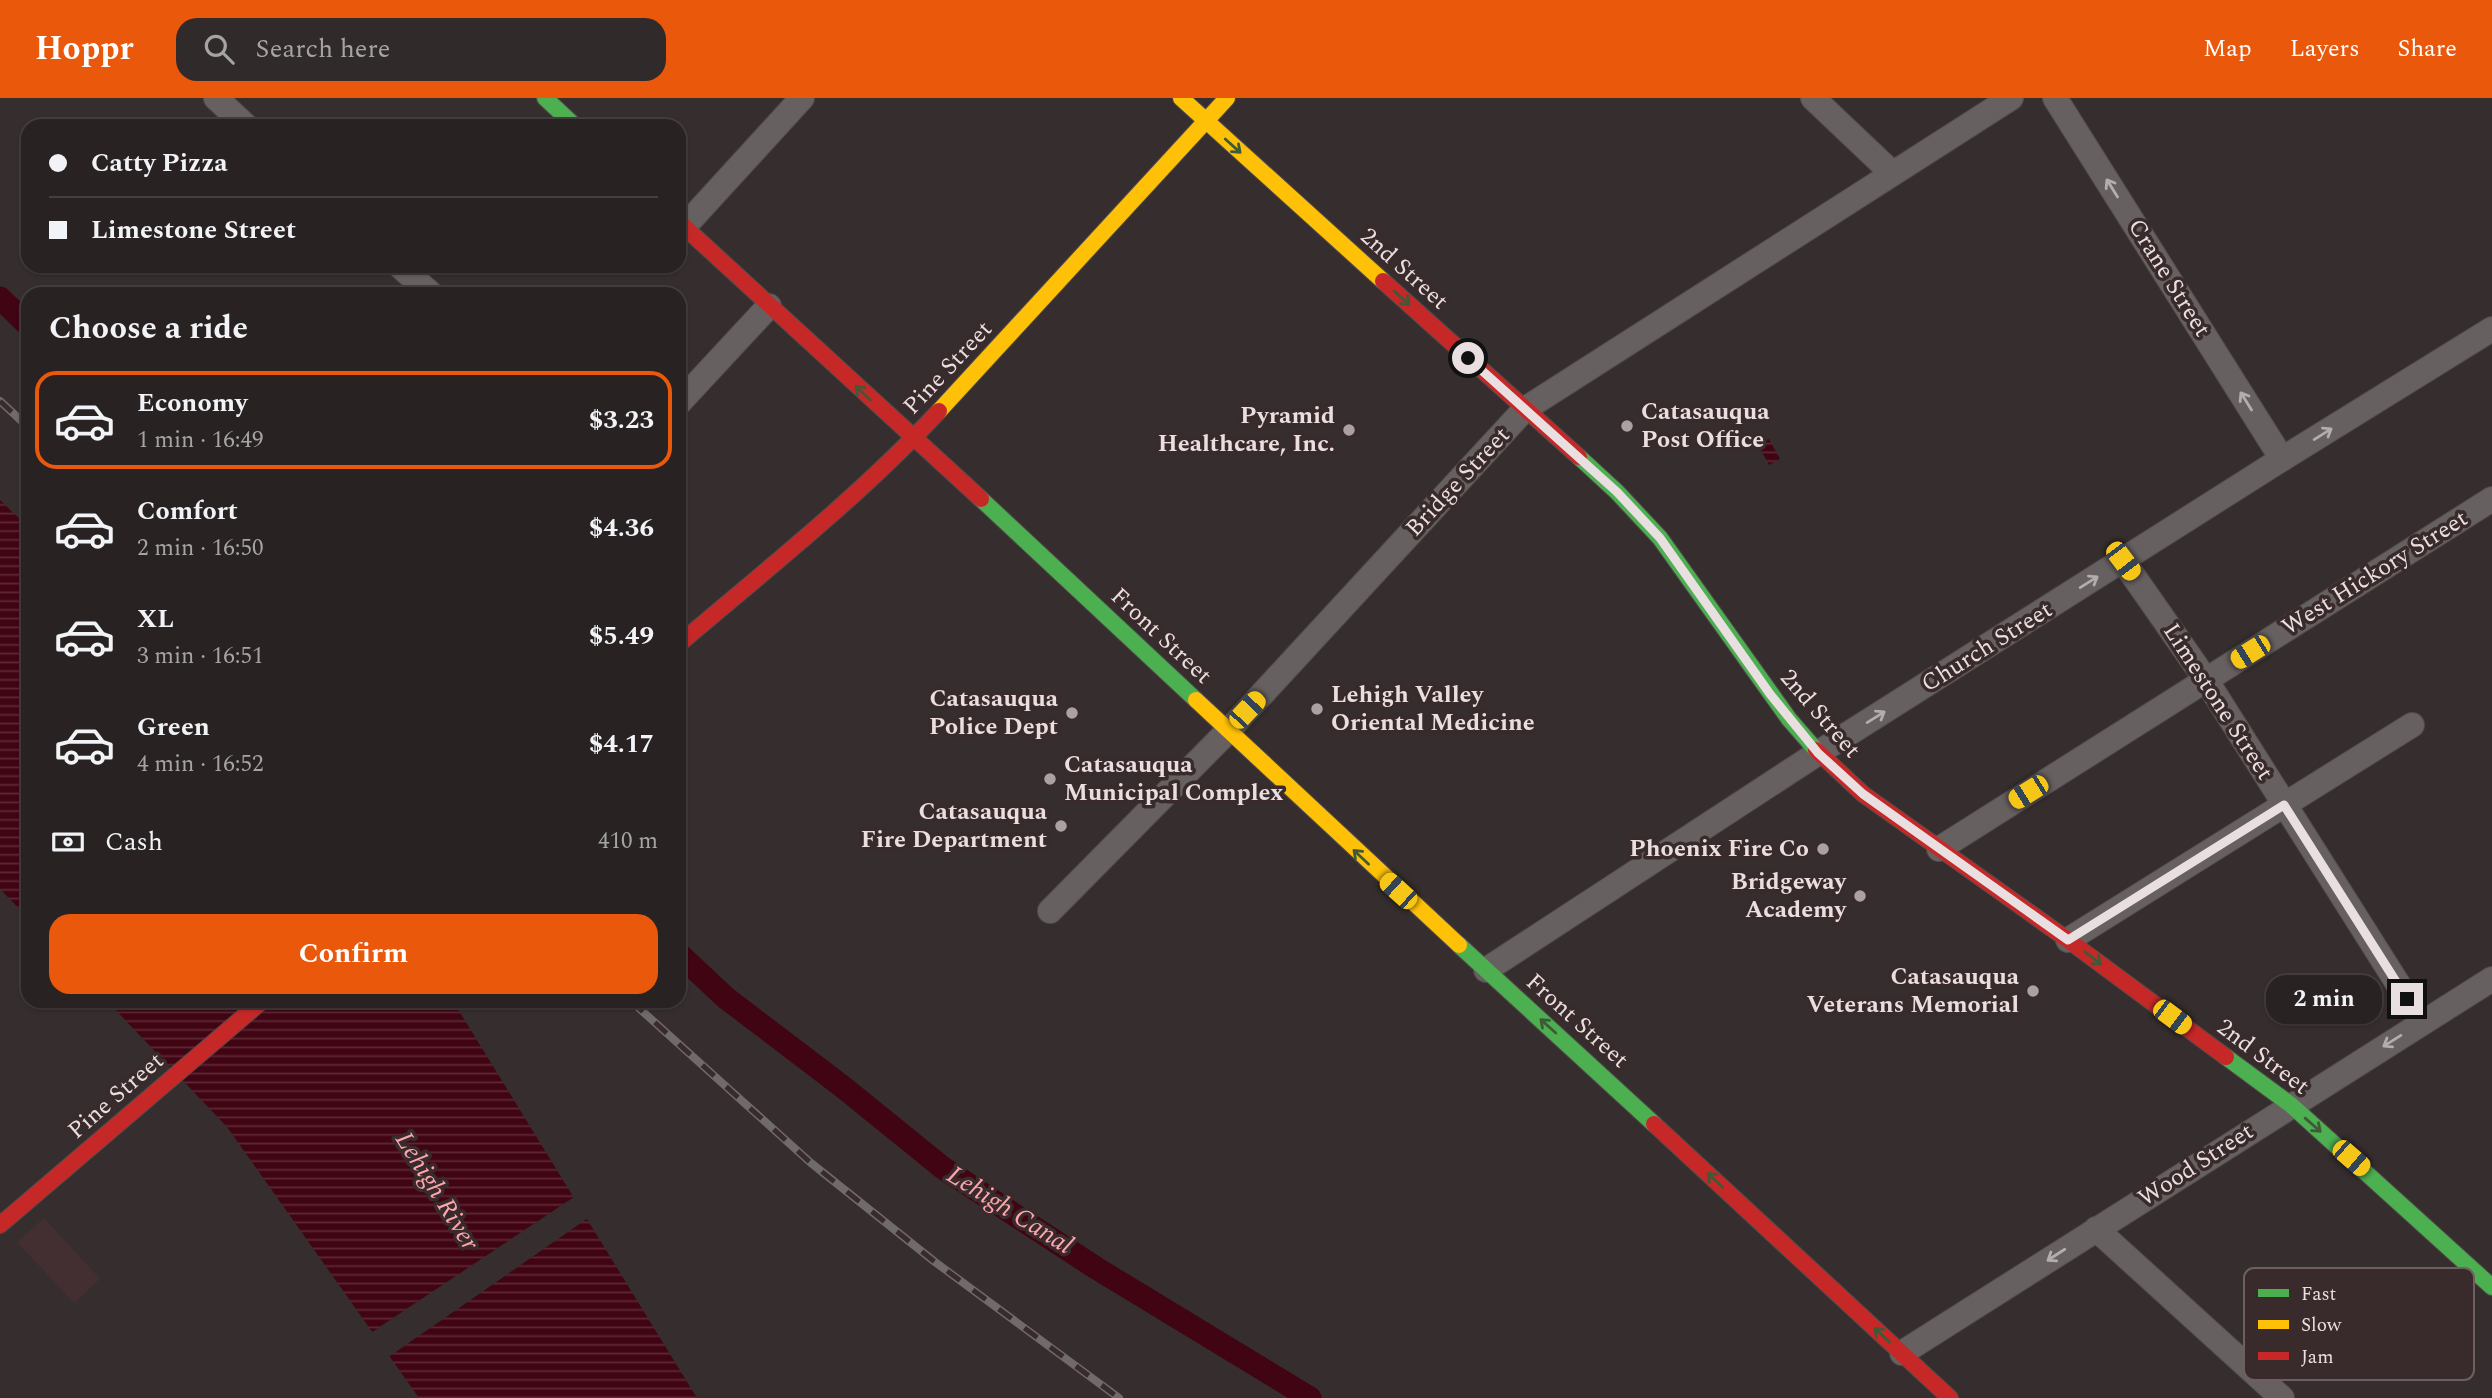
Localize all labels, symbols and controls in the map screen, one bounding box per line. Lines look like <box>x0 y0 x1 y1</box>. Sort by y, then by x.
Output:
search box <box>176 18 666 81</box>
text: Hoppr <box>35 24 134 74</box>
text: Search here <box>256 29 390 69</box>
icon: search <box>200 30 238 68</box>
text: Map <box>2203 31 2252 67</box>
text: Layers <box>2290 31 2360 67</box>
text: Share <box>2398 31 2457 67</box>
one-way arrow <box>1224 138 1242 154</box>
text: Catty Pizza <box>91 143 228 183</box>
one-way arrow <box>2104 179 2119 198</box>
text: Limestone Street <box>91 210 296 250</box>
street label: Crane Street <box>2118 212 2220 344</box>
street label: 2nd Street <box>1352 219 1456 319</box>
one-way arrow <box>1393 290 1411 306</box>
text: Choose a ride <box>49 304 248 353</box>
street label: Pine Street <box>895 313 1001 423</box>
route start <box>1452 342 1484 374</box>
text: Economy <box>137 383 247 423</box>
one-way arrow <box>854 385 872 401</box>
icon: car <box>53 389 116 452</box>
one-way arrow <box>2238 392 2252 412</box>
place label: Catasauqua Post Office <box>1641 394 1770 458</box>
place label: Pyramid Healthcare, Inc. <box>1158 398 1335 462</box>
text: $3.23 <box>589 400 654 440</box>
marker: Catasauqua Post Office <box>1619 418 1635 434</box>
street label: Bridge Street <box>1397 419 1519 545</box>
marker: Pyramid Healthcare, Inc. <box>1341 422 1357 438</box>
text: 1 min · 16:49 <box>137 423 264 458</box>
one-way arrow <box>2312 426 2332 440</box>
text: Comfort <box>137 491 238 531</box>
icon: car <box>53 497 116 560</box>
street label: West Hickory Street <box>2275 501 2475 645</box>
text: $4.36 <box>589 508 654 548</box>
text: 2 min · 16:50 <box>137 531 264 566</box>
car <box>2102 538 2145 584</box>
one-way arrow <box>2079 575 2099 589</box>
street label: Front Street <box>1102 579 1220 693</box>
street label: Church Street <box>1914 592 2060 702</box>
text: XL <box>137 599 174 639</box>
icon: car <box>53 605 116 668</box>
text: $5.49 <box>589 616 654 656</box>
street label: Limestone Street <box>2154 616 2282 788</box>
car <box>2227 632 2274 672</box>
text: 3 min · 16:51 <box>137 639 264 674</box>
street label: 2nd Street <box>1771 661 1869 767</box>
place label: Lehigh Valley Oriental Medicine <box>1331 677 1535 741</box>
place label: Catasauqua Police Dept <box>929 681 1059 745</box>
car <box>1225 687 1270 733</box>
marker: Lehigh Valley Oriental Medicine <box>1309 701 1325 717</box>
marker: Catasauqua Police Dept <box>1064 705 1080 721</box>
text: Green <box>137 707 210 747</box>
one-way arrow <box>1866 709 1886 723</box>
icon: car <box>53 713 116 776</box>
text: $4.17 <box>589 724 654 764</box>
text: 4 min · 16:52 <box>137 747 264 782</box>
place label: Catasauqua Municipal Complex <box>1064 747 1283 811</box>
marker: Catasauqua Municipal Complex <box>1042 771 1058 787</box>
car <box>2005 772 2052 812</box>
place label: Catasauqua Fire Department <box>861 794 1048 858</box>
marker: Catasauqua Fire Department <box>1053 818 1069 834</box>
text: Cash <box>105 822 163 862</box>
icon: cash <box>49 823 87 861</box>
text: 410 m <box>598 824 658 859</box>
place label: Phoenix Fire Co <box>1629 831 1809 867</box>
marker: Phoenix Fire Co <box>1815 841 1831 857</box>
one-way arrow <box>1353 848 1370 865</box>
place label: Bridgeway Academy <box>1731 864 1848 928</box>
car <box>1376 869 1421 913</box>
marker: Bridgeway Academy <box>1852 888 1868 904</box>
button: Confirm <box>49 914 658 994</box>
one-way arrow <box>2083 951 2101 966</box>
place label: Catasauqua Veterans Memorial <box>1806 959 2020 1023</box>
street label: Front Street <box>1517 965 1637 1077</box>
callout: 2 min <box>2267 974 2382 1024</box>
text: 2 min <box>2293 982 2355 1017</box>
marker: Catasauqua Veterans Memorial <box>2025 983 2041 999</box>
route end <box>2391 983 2423 1015</box>
car <box>2149 996 2196 1038</box>
street label: 2nd Street <box>2209 1010 2317 1104</box>
one-way arrow <box>1540 1017 1557 1034</box>
one-way arrow <box>2383 1034 2403 1048</box>
street label: Pine Street <box>60 1044 172 1148</box>
street label: Wood Street <box>2131 1114 2261 1216</box>
one-way arrow <box>2304 1117 2322 1133</box>
water label: Lehigh River <box>385 1124 490 1259</box>
car <box>2329 1136 2374 1180</box>
water label: Lehigh Canal <box>939 1155 1081 1265</box>
one-way arrow <box>1706 1172 1724 1188</box>
one-way arrow <box>2046 1248 2066 1262</box>
legend <box>2244 1268 2474 1380</box>
text: Fast <box>2301 1280 2337 1309</box>
text: Slow <box>2301 1311 2342 1340</box>
one-way arrow <box>1874 1326 1891 1343</box>
text: Jam <box>2301 1343 2333 1372</box>

